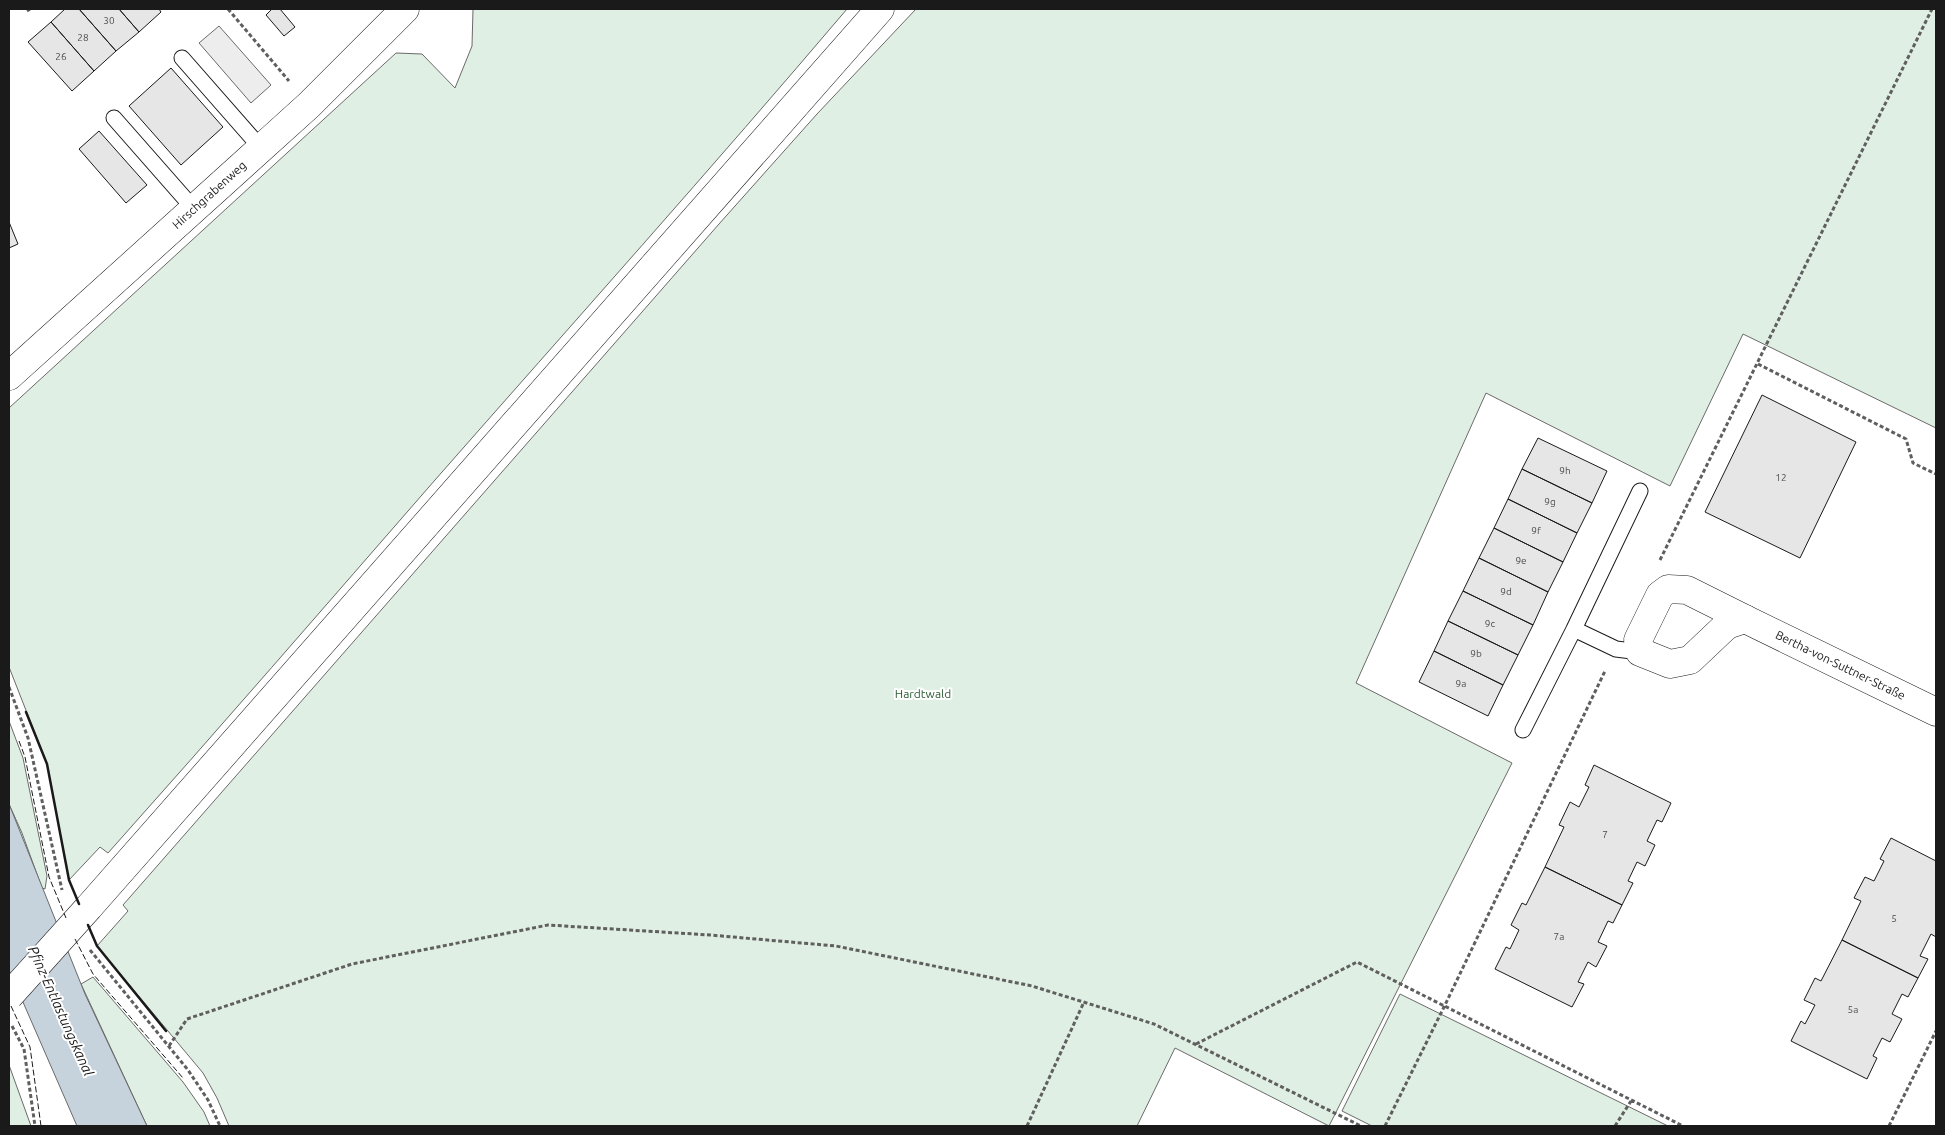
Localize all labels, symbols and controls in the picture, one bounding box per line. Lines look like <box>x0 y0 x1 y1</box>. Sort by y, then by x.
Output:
house number: 30 <box>103 15 115 26</box>
house number: 28 <box>77 32 89 43</box>
house number: 26 <box>55 51 67 62</box>
street label: Hirschgrabenweg <box>170 158 248 231</box>
house number: 9h <box>1559 465 1571 476</box>
house number: 12 <box>1775 472 1787 483</box>
house number: 9g <box>1544 496 1556 507</box>
house number: 9f <box>1531 525 1541 536</box>
house number: 9e <box>1515 555 1527 566</box>
house number: 9d <box>1500 586 1512 597</box>
house number: 9c <box>1485 618 1495 629</box>
street label: Bertha-von-Suttner-Straße <box>1774 628 1908 702</box>
house number: 9b <box>1470 648 1482 659</box>
house number: 9a <box>1456 678 1466 689</box>
park label: Hardtwald <box>895 687 951 700</box>
house number: 7 <box>1602 829 1608 840</box>
house number: 5 <box>1891 913 1897 924</box>
house number: 7a <box>1554 931 1564 942</box>
water label: Pfinz-Entlastungskanal <box>25 943 97 1079</box>
house number: 5a <box>1848 1004 1858 1015</box>

